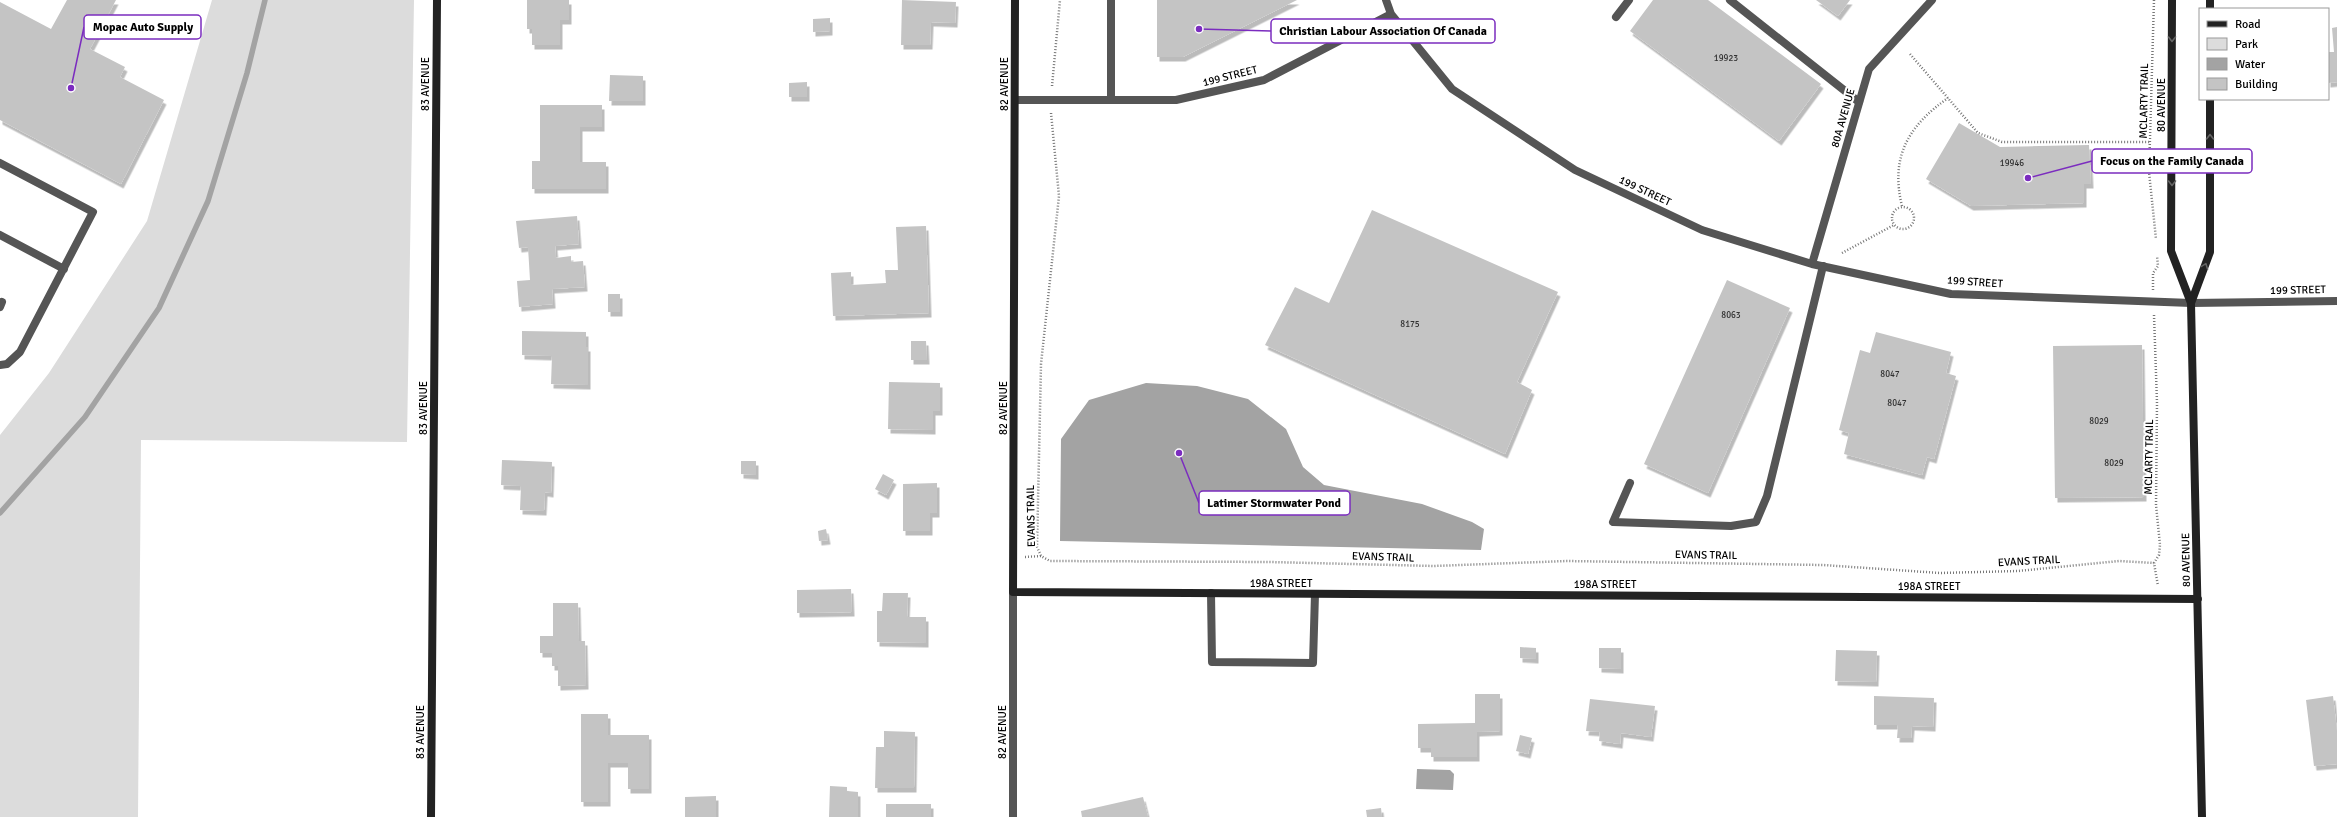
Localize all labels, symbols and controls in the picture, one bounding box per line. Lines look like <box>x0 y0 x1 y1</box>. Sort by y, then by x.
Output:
legend <box>2199 8 2329 100</box>
callout: Mopac Auto Supply <box>84 15 201 39</box>
text: Road <box>2235 17 2261 32</box>
callout: Christian Labour Association Of Canada <box>1271 19 1495 43</box>
text: Mopac Auto Supply <box>93 20 193 35</box>
text: Christian Labour Association Of Canada <box>1279 24 1487 39</box>
one-way arrow <box>2168 36 2176 42</box>
text: Park <box>2235 37 2258 52</box>
house number: 19923 <box>1714 53 1738 64</box>
street label: 83 AVENUE <box>419 57 432 111</box>
street label: 82 AVENUE <box>998 57 1011 111</box>
text: Water <box>2235 57 2266 72</box>
street label: 199 STREET <box>1201 63 1259 89</box>
street label: MCLARTY TRAIL <box>2137 63 2151 139</box>
text: Building <box>2235 77 2278 92</box>
street label: 80 AVENUE <box>2155 78 2168 132</box>
street label: 80A AVENUE <box>1828 87 1858 149</box>
one-way arrow <box>2206 134 2214 140</box>
callout: Focus on the Family Canada <box>2092 149 2252 173</box>
text: Focus on the Family Canada <box>2100 154 2244 169</box>
house number: 19946 <box>2000 158 2024 169</box>
street label: 199 STREET <box>1617 173 1674 209</box>
one-way arrow <box>2168 180 2176 186</box>
one-way arrow <box>2200 263 2208 270</box>
street label: 199 STREET <box>1947 274 2004 290</box>
street label: 199 STREET <box>2270 283 2327 297</box>
house number: 8063 <box>1721 310 1741 321</box>
house number: 8175 <box>1400 319 1420 330</box>
house number: 8047 <box>1880 369 1900 380</box>
street label: 83 AVENUE <box>417 381 430 435</box>
street label: 82 AVENUE <box>997 381 1010 435</box>
house number: 8047 <box>1887 398 1907 409</box>
house number: 8029 <box>2089 416 2109 427</box>
street label: MCLARTY TRAIL <box>2142 419 2156 495</box>
house number: 8029 <box>2104 458 2124 469</box>
street label: EVANS TRAIL <box>1024 484 1038 547</box>
callout: Latimer Stormwater Pond <box>1199 491 1350 515</box>
text: Latimer Stormwater Pond <box>1207 496 1342 511</box>
street label: 80 AVENUE <box>2179 533 2193 587</box>
street label: EVANS TRAIL <box>1675 548 1738 562</box>
street label: EVANS TRAIL <box>1352 549 1415 565</box>
street label: EVANS TRAIL <box>1998 553 2061 569</box>
street label: 198A STREET <box>1250 577 1313 590</box>
street label: 198A STREET <box>1574 578 1637 591</box>
street label: 198A STREET <box>1898 580 1961 593</box>
street label: 83 AVENUE <box>414 705 427 759</box>
street label: 82 AVENUE <box>996 705 1009 759</box>

